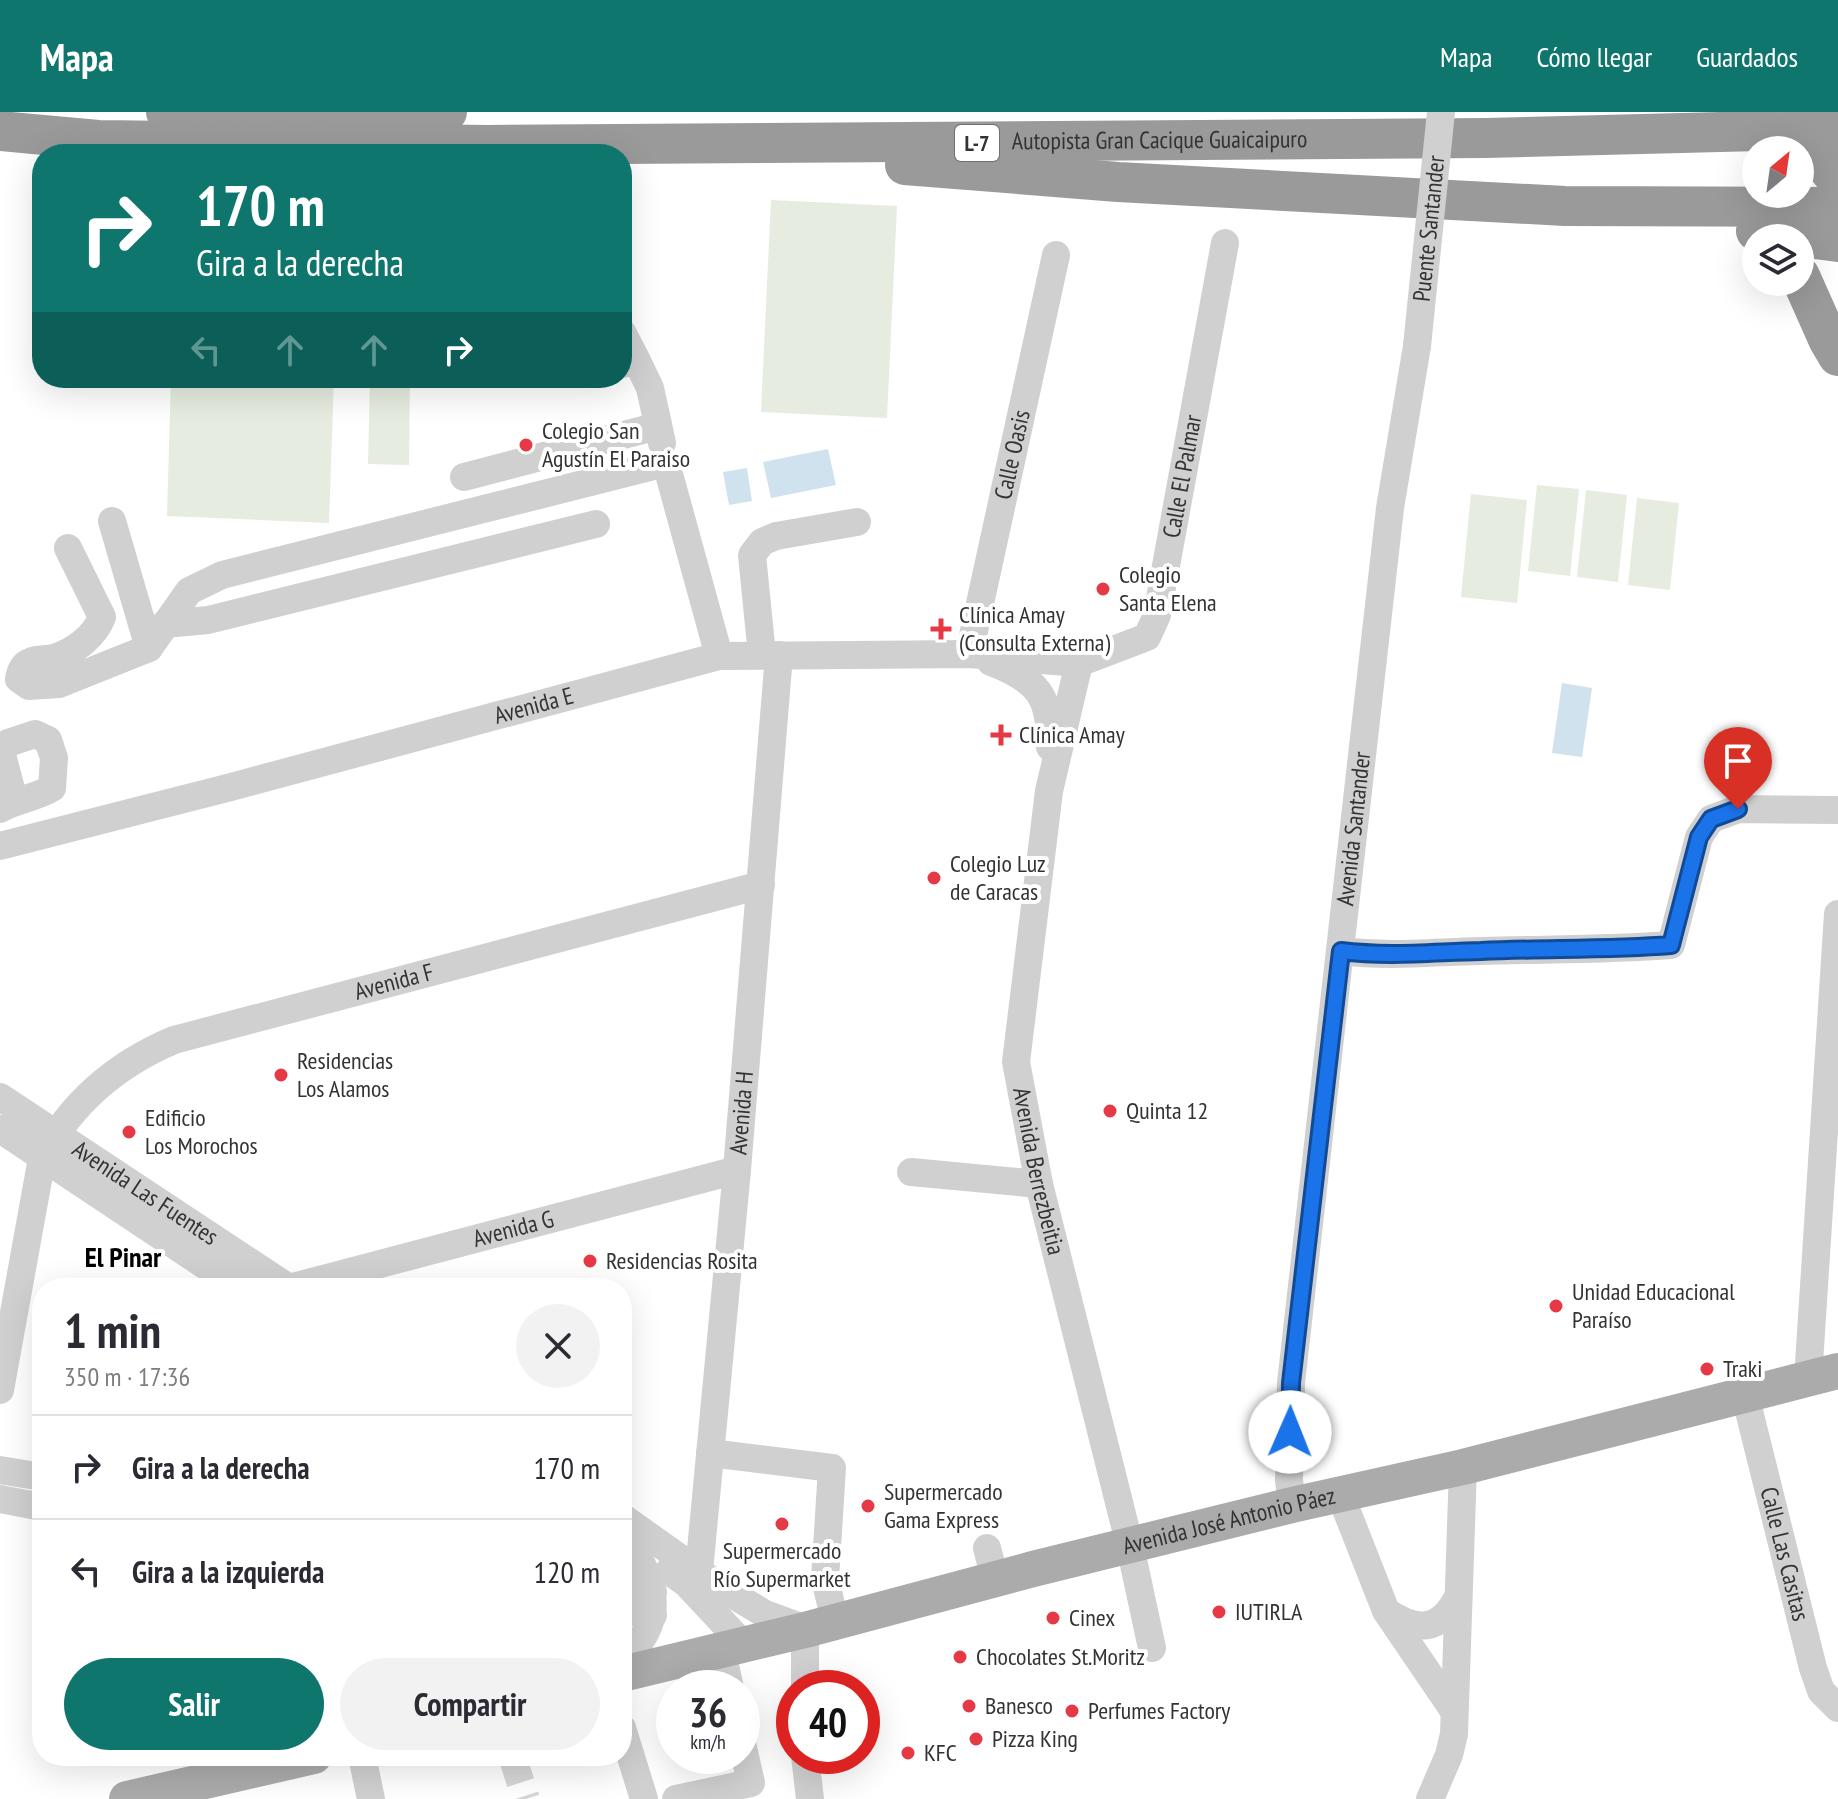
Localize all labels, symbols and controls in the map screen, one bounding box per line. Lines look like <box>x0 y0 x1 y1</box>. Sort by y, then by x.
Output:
text: Mapa <box>40 32 114 81</box>
text: Mapa <box>1440 38 1492 75</box>
text: Cómo llegar <box>1536 38 1652 75</box>
text: Guardados <box>1696 38 1798 75</box>
street label: Autopista Gran Cacique Guaicaipuro <box>1012 123 1307 156</box>
road number: L-7 <box>955 125 999 161</box>
north arrow <box>1742 136 1814 208</box>
map controls <box>1742 136 1814 296</box>
street label: Puente Santander <box>1406 154 1451 303</box>
text: 170 m <box>196 169 325 241</box>
icon: right <box>64 176 168 280</box>
button: layers <box>1742 224 1814 296</box>
text: Gira a la derecha <box>196 239 404 286</box>
icon: left <box>184 328 228 372</box>
icon: ahead <box>268 328 312 372</box>
icon: ahead <box>352 328 396 372</box>
icon: right <box>436 328 480 372</box>
street label: Calle Oasis <box>987 407 1037 502</box>
street label: Calle El Palmar <box>1155 412 1208 540</box>
place label: Colegio San Agustín El Paraiso <box>542 415 690 474</box>
marker: Colegio San Agustín El Paraiso <box>517 436 535 454</box>
place label: Colegio Santa Elena <box>1119 559 1217 618</box>
marker: Colegio Santa Elena <box>1094 580 1112 598</box>
place label: Clínica Amay (Consulta Externa) <box>959 599 1110 658</box>
marker: Clínica Amay (Consulta Externa) <box>930 618 952 640</box>
street label: Avenida E <box>491 680 577 731</box>
place label: Clínica Amay <box>1019 719 1125 750</box>
marker: Clínica Amay <box>990 724 1012 746</box>
pin <box>1704 727 1772 809</box>
icon: arrive <box>1716 739 1760 783</box>
street label: Avenida Santander <box>1329 750 1377 907</box>
place label: Colegio Luz de Caracas <box>950 848 1046 907</box>
marker: Colegio Luz de Caracas <box>925 869 943 887</box>
street label: Avenida F <box>351 956 437 1007</box>
place label: Residencias Los Alamos <box>297 1045 393 1104</box>
marker: Residencias Los Alamos <box>272 1066 290 1084</box>
street label: Avenida H <box>722 1070 760 1156</box>
street label: Avenida Berrezbeitia <box>1006 1085 1072 1258</box>
place label: Quinta 12 <box>1126 1095 1208 1126</box>
place label: Edificio Los Morochos <box>145 1102 258 1161</box>
marker: Quinta 12 <box>1101 1102 1119 1120</box>
marker: Edificio Los Morochos <box>120 1123 138 1141</box>
street label: Avenida Las Fuentes <box>67 1133 224 1252</box>
street label: Avenida G <box>469 1203 557 1254</box>
district label: El Pinar <box>85 1238 162 1275</box>
place label: Residencias Rosita <box>606 1245 758 1276</box>
marker: Residencias Rosita <box>581 1252 599 1270</box>
place label: Unidad Educacional Paraíso <box>1572 1276 1735 1335</box>
marker: Unidad Educacional Paraíso <box>1547 1297 1565 1315</box>
text: 1 min <box>64 1299 161 1361</box>
button: close <box>516 1304 600 1388</box>
place label: Traki <box>1723 1353 1762 1384</box>
text: 350 m · 17:36 <box>64 1360 190 1393</box>
marker: Traki <box>1698 1360 1716 1378</box>
position arrow <box>1248 1390 1332 1474</box>
icon: right <box>64 1445 108 1489</box>
text: Gira a la derecha <box>132 1448 310 1487</box>
text: 170 m <box>534 1448 600 1487</box>
place label: Supermercado Gama Express <box>884 1476 1003 1535</box>
street label: Avenida José Antonio Páez <box>1119 1480 1338 1561</box>
street label: Calle Las Casitas <box>1754 1484 1817 1624</box>
marker: Supermercado Gama Express <box>859 1497 877 1515</box>
marker: Supermercado Río Supermarket <box>773 1515 791 1533</box>
place label: Supermercado Río Supermarket <box>713 1535 851 1594</box>
icon: left <box>64 1549 108 1593</box>
text: Gira a la izquierda <box>132 1552 324 1591</box>
text: 120 m <box>534 1552 600 1591</box>
place label: IUTIRLA <box>1235 1596 1303 1627</box>
place label: Cinex <box>1069 1602 1115 1633</box>
marker: IUTIRLA <box>1210 1603 1228 1621</box>
marker: Cinex <box>1044 1609 1062 1627</box>
place label: Chocolates St.Moritz <box>976 1641 1145 1672</box>
marker: Chocolates St.Moritz <box>951 1648 969 1666</box>
button: Salir <box>64 1658 324 1750</box>
button: Compartir <box>340 1658 600 1750</box>
speed limit sign: 40 <box>776 1670 880 1774</box>
text: 36 <box>689 1686 727 1738</box>
place label: Banesco <box>985 1690 1053 1721</box>
place label: Perfumes Factory <box>1088 1695 1230 1726</box>
marker: Banesco <box>960 1697 978 1715</box>
marker: Perfumes Factory <box>1063 1702 1081 1720</box>
place label: Pizza King <box>992 1723 1078 1754</box>
text: km/h <box>690 1729 726 1755</box>
marker: Pizza King <box>967 1730 985 1748</box>
place label: KFC <box>924 1737 957 1768</box>
marker: KFC <box>899 1744 917 1762</box>

